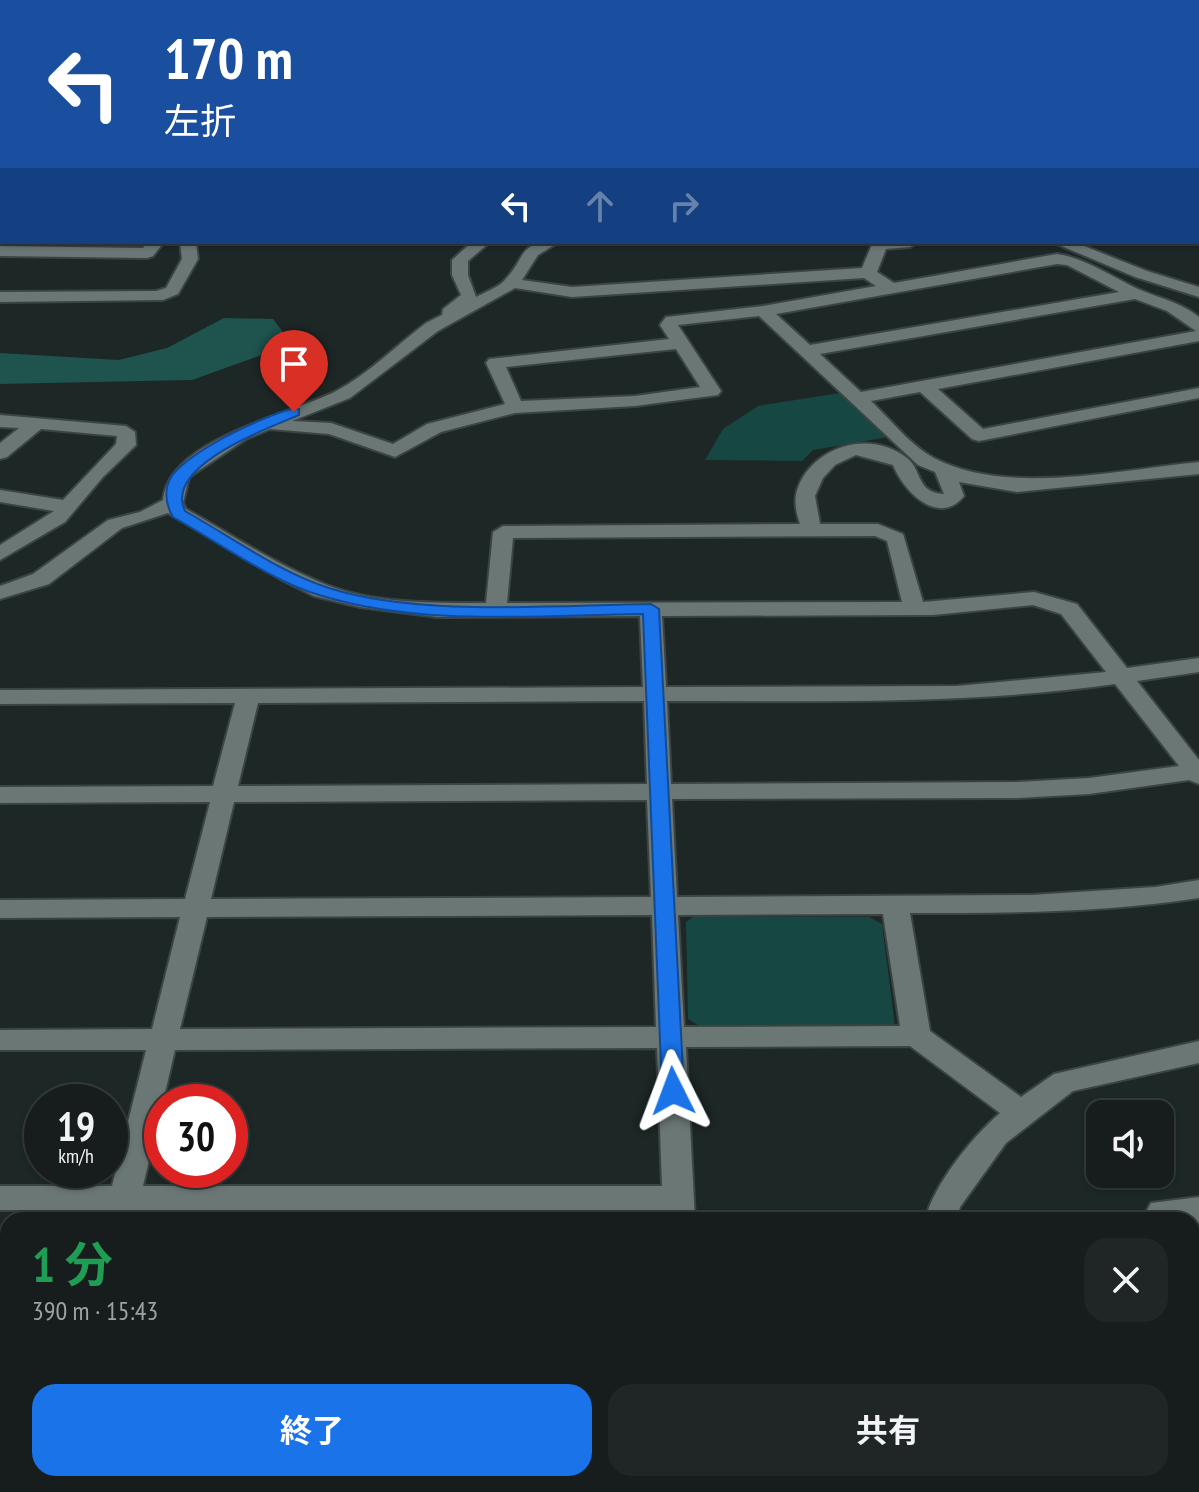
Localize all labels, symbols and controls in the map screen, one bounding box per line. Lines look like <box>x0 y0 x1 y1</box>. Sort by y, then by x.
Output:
text: 170 m <box>164 22 293 94</box>
icon: left <box>32 32 136 136</box>
text: 左折 <box>164 97 236 144</box>
icon: left <box>494 184 538 228</box>
icon: ahead <box>578 184 622 228</box>
icon: right <box>662 184 706 228</box>
pin <box>260 330 328 412</box>
icon: arrive <box>272 342 316 386</box>
position arrow <box>631 1049 715 1133</box>
speed limit sign: 30 <box>144 1084 248 1188</box>
text: 19 <box>57 1100 95 1152</box>
map controls <box>1086 1100 1174 1188</box>
button: sound <box>1086 1100 1174 1188</box>
text: km/h <box>58 1143 94 1169</box>
text: 1 分 <box>32 1233 113 1295</box>
button: close <box>1084 1238 1168 1322</box>
text: 390 m · 15:43 <box>32 1294 158 1327</box>
button: 終了 <box>32 1384 592 1476</box>
button: 共有 <box>608 1384 1168 1476</box>

